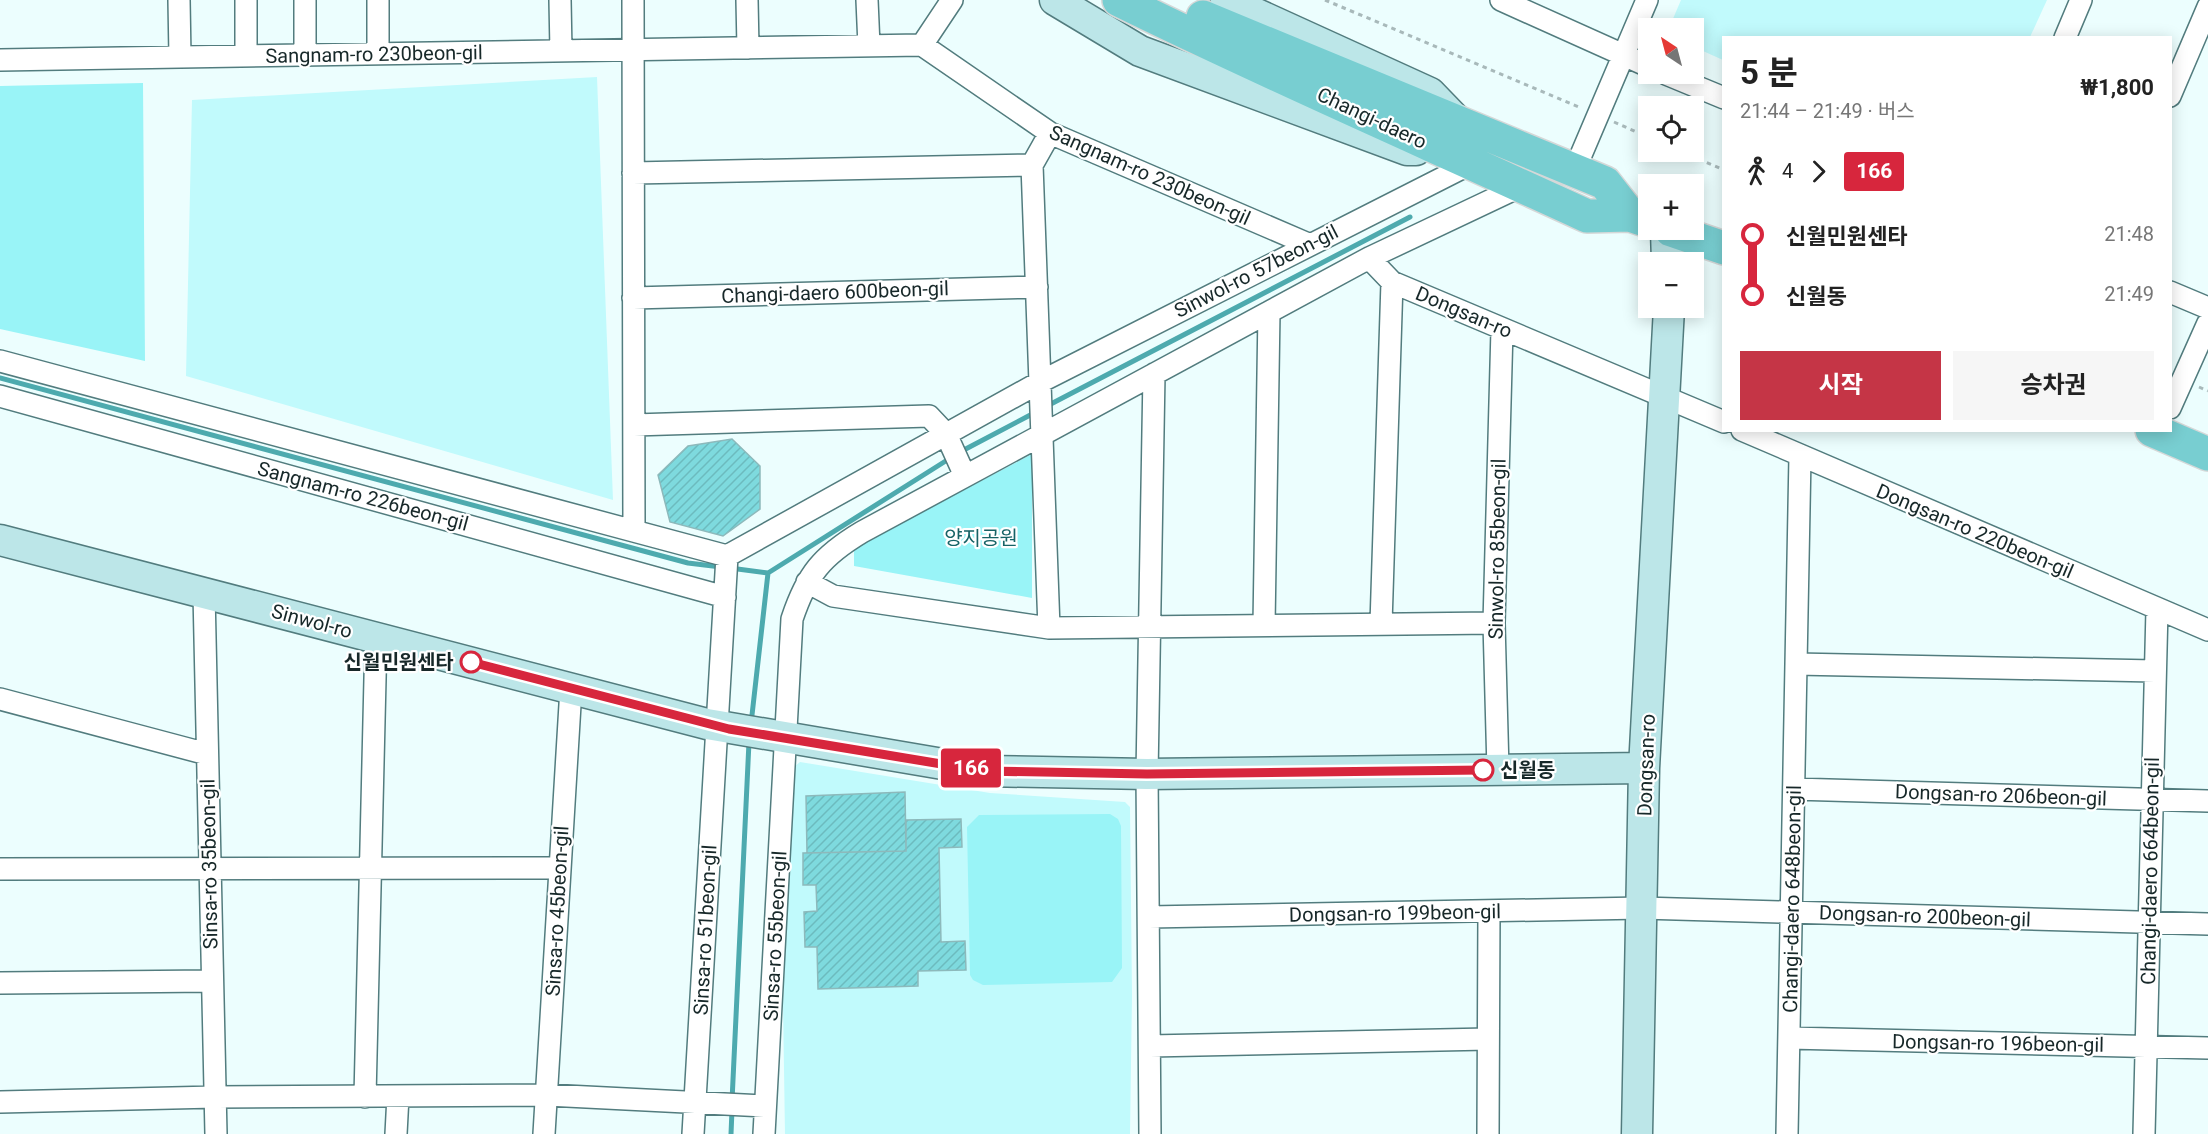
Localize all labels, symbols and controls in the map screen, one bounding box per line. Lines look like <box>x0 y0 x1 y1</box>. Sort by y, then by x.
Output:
north arrow <box>1638 18 1704 84</box>
map controls <box>1638 18 1704 318</box>
street label: Sangnam-ro 230beon-gil <box>265 40 483 68</box>
text: 5 분 <box>1740 53 1798 92</box>
text: ₩1,800 <box>2080 75 2154 100</box>
street label: Changi-daero <box>1313 82 1431 154</box>
button: locate <box>1638 96 1704 162</box>
text: 21:44 – 21:49 · 버스 <box>1740 99 1915 123</box>
street label: Sangnam-ro 230beon-gil <box>1046 120 1254 230</box>
icon: walk <box>1740 155 1773 188</box>
icon: forward <box>1802 155 1835 188</box>
text: 4 <box>1782 159 1793 183</box>
text: 166 <box>1856 159 1892 183</box>
button: + <box>1638 174 1704 240</box>
street label: Sinwol-ro 57beon-gil <box>1170 219 1342 323</box>
text: 21:48 <box>2104 222 2154 246</box>
text: 신월민원센타 <box>1786 224 1907 249</box>
button: − <box>1638 252 1704 318</box>
street label: Changi-daero 600beon-gil <box>721 276 949 308</box>
street label: Dongsan-ro <box>1412 281 1516 343</box>
text: 21:49 <box>2104 282 2154 306</box>
text: 신월동 <box>1786 284 1847 309</box>
button: 시작 <box>1740 351 1941 420</box>
button: 승차권 <box>1953 351 2154 420</box>
street label: Sangnam-ro 226beon-gil <box>255 456 471 536</box>
street label: Sinwol-ro 85beon-gil <box>1483 458 1511 640</box>
street label: Dongsan-ro 220beon-gil <box>1873 479 2077 583</box>
park label: 양지공원 <box>944 526 1018 550</box>
street label: Sinwol-ro <box>269 599 355 643</box>
place label: 신월민원센타 <box>344 650 454 674</box>
marker: 신월민원센타 <box>460 651 482 673</box>
street label: Dongsan-ro <box>1632 713 1660 817</box>
line badge: 166 <box>936 748 1006 788</box>
text: 166 <box>953 756 989 780</box>
street label: Changi-daero 664beon-gil <box>2136 757 2164 985</box>
place label: 신월동 <box>1500 758 1555 782</box>
marker: 신월동 <box>1472 759 1494 781</box>
street label: Sinsa-ro 35beon-gil <box>196 778 222 950</box>
street label: Dongsan-ro 206beon-gil <box>1895 779 2107 811</box>
street label: Changi-daero 648beon-gil <box>1778 785 1806 1013</box>
street label: Sinsa-ro 45beon-gil <box>541 825 573 997</box>
street label: Sinsa-ro 51beon-gil <box>689 844 721 1016</box>
street label: Sinsa-ro 55beon-gil <box>759 850 791 1022</box>
street label: Dongsan-ro 199beon-gil <box>1289 899 1501 927</box>
street label: Dongsan-ro 200beon-gil <box>1819 900 2031 932</box>
street label: Dongsan-ro 196beon-gil <box>1892 1029 2104 1057</box>

